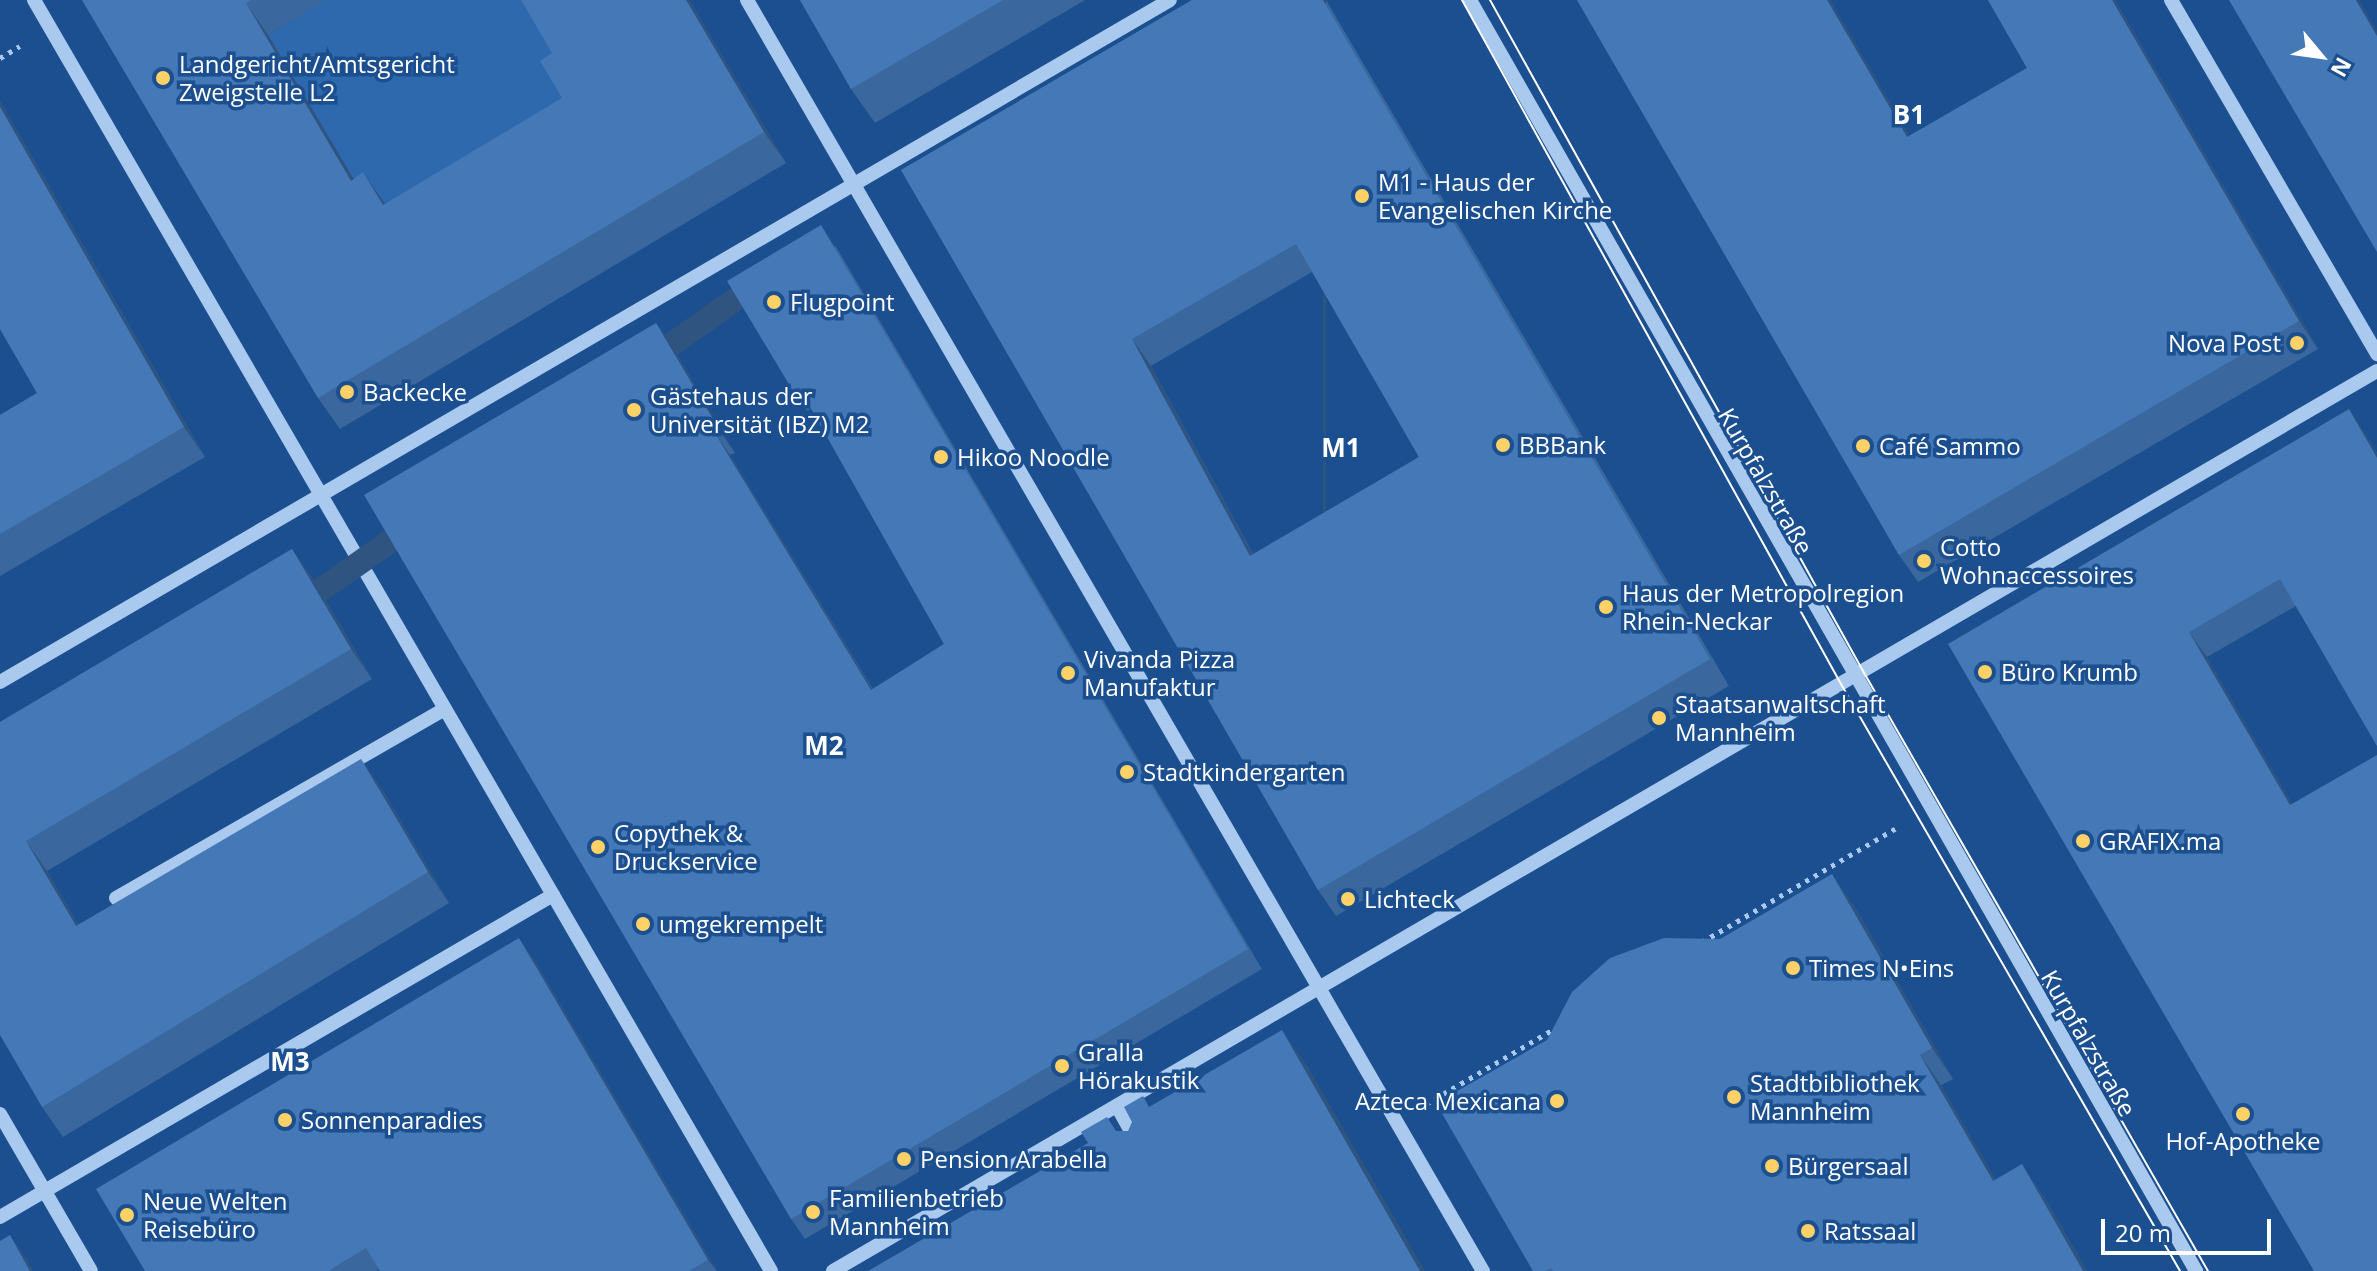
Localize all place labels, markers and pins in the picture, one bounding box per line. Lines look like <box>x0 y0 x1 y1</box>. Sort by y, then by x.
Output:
place label: Landgericht/Amtsgericht Zweigstelle L2 <box>179 50 455 106</box>
marker: Landgericht/Amtsgericht Zweigstelle L2 <box>154 69 172 87</box>
place label: M1 - Haus der Evangelischen Kirche <box>1378 168 1612 224</box>
marker: M1 - Haus der Evangelischen Kirche <box>1353 187 1371 205</box>
place label: Flugpoint <box>790 288 895 316</box>
marker: Flugpoint <box>765 293 783 311</box>
place label: Nova Post <box>2168 329 2281 357</box>
marker: Nova Post <box>2288 334 2306 352</box>
place label: Backecke <box>363 378 467 406</box>
place label: Gästehaus der Universität (IBZ) M2 <box>650 382 869 438</box>
marker: Backecke <box>338 383 356 401</box>
marker: Gästehaus der Universität (IBZ) M2 <box>625 401 643 419</box>
place label: BBBank <box>1519 431 1606 459</box>
place label: Café Sammo <box>1879 432 2021 460</box>
marker: BBBank <box>1494 436 1512 454</box>
marker: Café Sammo <box>1854 437 1872 455</box>
place label: Hikoo Noodle <box>957 443 1110 471</box>
marker: Hikoo Noodle <box>932 448 950 466</box>
place label: Cotto Wohnaccessoires <box>1940 533 2134 589</box>
marker: Cotto Wohnaccessoires <box>1915 552 1933 570</box>
place label: Haus der Metropolregion Rhein-Neckar <box>1622 579 1904 635</box>
marker: Haus der Metropolregion Rhein-Neckar <box>1597 598 1615 616</box>
place label: Vivanda Pizza Manufaktur <box>1084 645 1235 701</box>
place label: Büro Krumb <box>2001 658 2138 686</box>
marker: Büro Krumb <box>1976 663 1994 681</box>
marker: Vivanda Pizza Manufaktur <box>1059 664 1077 682</box>
place label: Staatsanwaltschaft Mannheim <box>1675 690 1886 746</box>
marker: Staatsanwaltschaft Mannheim <box>1650 709 1668 727</box>
place label: Stadtkindergarten <box>1143 758 1346 786</box>
marker: Stadtkindergarten <box>1118 763 1136 781</box>
place label: Copythek & Druckservice <box>614 819 758 875</box>
place label: GRAFIX.ma <box>2099 827 2221 855</box>
marker: GRAFIX.ma <box>2074 832 2092 850</box>
marker: Copythek & Druckservice <box>589 838 607 856</box>
place label: Lichteck <box>1364 885 1455 913</box>
marker: Lichteck <box>1339 890 1357 908</box>
place label: umgekrempelt <box>659 910 823 938</box>
marker: umgekrempelt <box>634 915 652 933</box>
place label: Times N•Eins <box>1809 954 1954 982</box>
marker: Times N•Eins <box>1784 959 1802 977</box>
place label: Gralla Hörakustik <box>1078 1038 1199 1094</box>
marker: Gralla Hörakustik <box>1053 1057 1071 1075</box>
place label: Stadtbibliothek Mannheim <box>1750 1069 1920 1125</box>
place label: Azteca Mexicana <box>1355 1087 1541 1115</box>
marker: Stadtbibliothek Mannheim <box>1725 1088 1743 1106</box>
marker: Azteca Mexicana <box>1548 1092 1566 1110</box>
marker: Hof-Apotheke <box>2234 1105 2252 1123</box>
place label: Sonnenparadies <box>301 1106 483 1134</box>
marker: Sonnenparadies <box>276 1111 294 1129</box>
place label: Hof-Apotheke <box>2165 1127 2321 1155</box>
place label: Pension Arabella <box>920 1145 1107 1173</box>
marker: Pension Arabella <box>895 1150 913 1168</box>
place label: Bürgersaal <box>1788 1152 1909 1180</box>
marker: Bürgersaal <box>1763 1157 1781 1175</box>
place label: Familienbetrieb Mannheim <box>829 1184 1004 1240</box>
place label: Neue Welten Reisebüro <box>143 1187 287 1243</box>
marker: Familienbetrieb Mannheim <box>804 1203 822 1221</box>
marker: Neue Welten Reisebüro <box>118 1206 136 1224</box>
place label: Ratssaal <box>1824 1217 1916 1245</box>
marker: Ratssaal <box>1799 1222 1817 1240</box>

